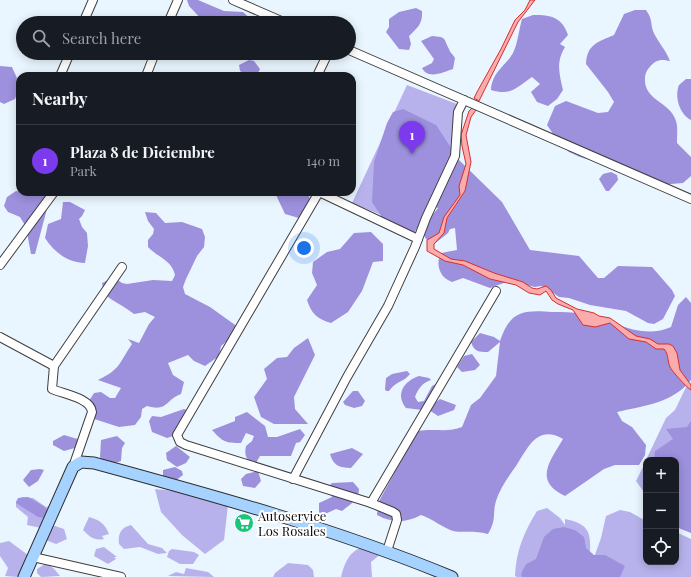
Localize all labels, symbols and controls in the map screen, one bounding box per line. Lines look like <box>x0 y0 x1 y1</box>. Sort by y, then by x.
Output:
search box <box>16 16 356 60</box>
icon: search <box>30 27 52 49</box>
text: Search here <box>62 28 141 48</box>
text: Nearby <box>32 87 87 109</box>
pin: 1 <box>399 121 425 154</box>
text: Plaza 8 de Diciembre <box>70 142 215 162</box>
text: 1 <box>43 152 47 169</box>
text: 140 m <box>306 152 340 169</box>
text: Park <box>70 162 97 179</box>
your location <box>294 238 314 258</box>
map controls <box>643 457 679 565</box>
button: + <box>643 457 679 493</box>
button: − <box>643 493 679 529</box>
place label: Autoservice Los Rosales <box>257 507 327 539</box>
supermarket icon: Autoservice Los Rosales <box>233 512 255 534</box>
button: locate <box>643 529 679 565</box>

